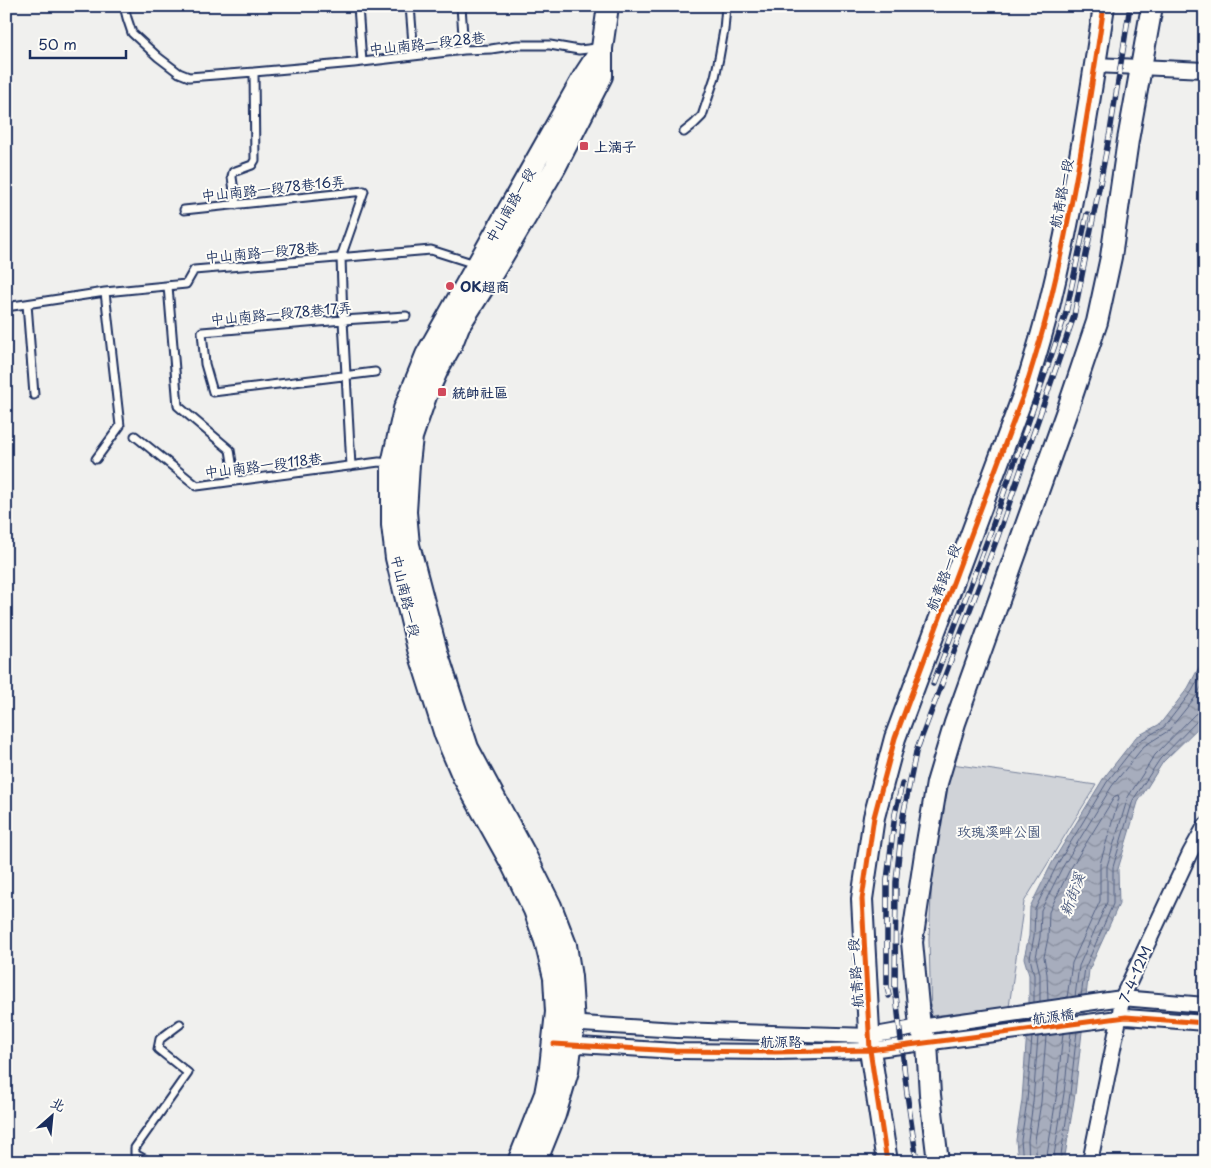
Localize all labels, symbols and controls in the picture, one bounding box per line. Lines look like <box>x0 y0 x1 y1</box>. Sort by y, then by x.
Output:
street label: 中山南路一段28巷 <box>368 26 487 60</box>
scale bar <box>30 28 126 60</box>
text: 50 m <box>38 32 77 55</box>
place label: 上湳子 <box>594 136 636 157</box>
marker: 上湳子 <box>578 140 590 152</box>
street label: 航青路一段 <box>1044 157 1078 229</box>
street label: 中山南路一段 <box>480 163 540 247</box>
street label: 中山南路一段78巷16弄 <box>200 170 346 206</box>
street label: 中山南路一段78巷 <box>204 236 321 267</box>
place label: OK超商 <box>460 276 510 297</box>
marker: OK超商 <box>444 280 456 292</box>
street label: 中山南路一段78巷17弄 <box>209 296 353 330</box>
place label: 統帥社區 <box>452 382 508 403</box>
marker: 統帥社區 <box>436 386 448 398</box>
street label: 中山南路一段118巷 <box>203 447 324 483</box>
street label: 航青路一段 <box>921 541 965 613</box>
street label: 中山南路一段 <box>386 553 426 639</box>
park label: 玫瑰溪畔公園 <box>957 821 1041 842</box>
water label: 新街溪 <box>1052 868 1090 919</box>
street label: 航青路一段 <box>842 937 868 1009</box>
street label: 7-4-12M <box>1114 942 1156 1006</box>
street label: 航源橋 <box>1031 1003 1075 1029</box>
street label: 航源路 <box>760 1031 802 1052</box>
north arrow <box>28 1090 78 1140</box>
text: 北 <box>47 1091 69 1117</box>

